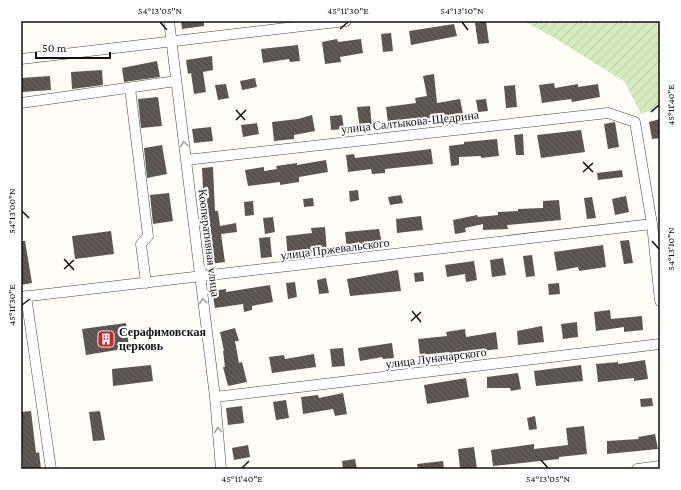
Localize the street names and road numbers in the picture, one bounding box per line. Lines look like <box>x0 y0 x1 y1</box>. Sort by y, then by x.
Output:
street label: улица Салтыкова-Щедрина <box>340 108 480 136</box>
street label: Кооперативная улица <box>195 188 223 298</box>
street label: улица Пржевальского <box>280 235 390 263</box>
street label: улица Луначарского <box>385 345 487 371</box>

